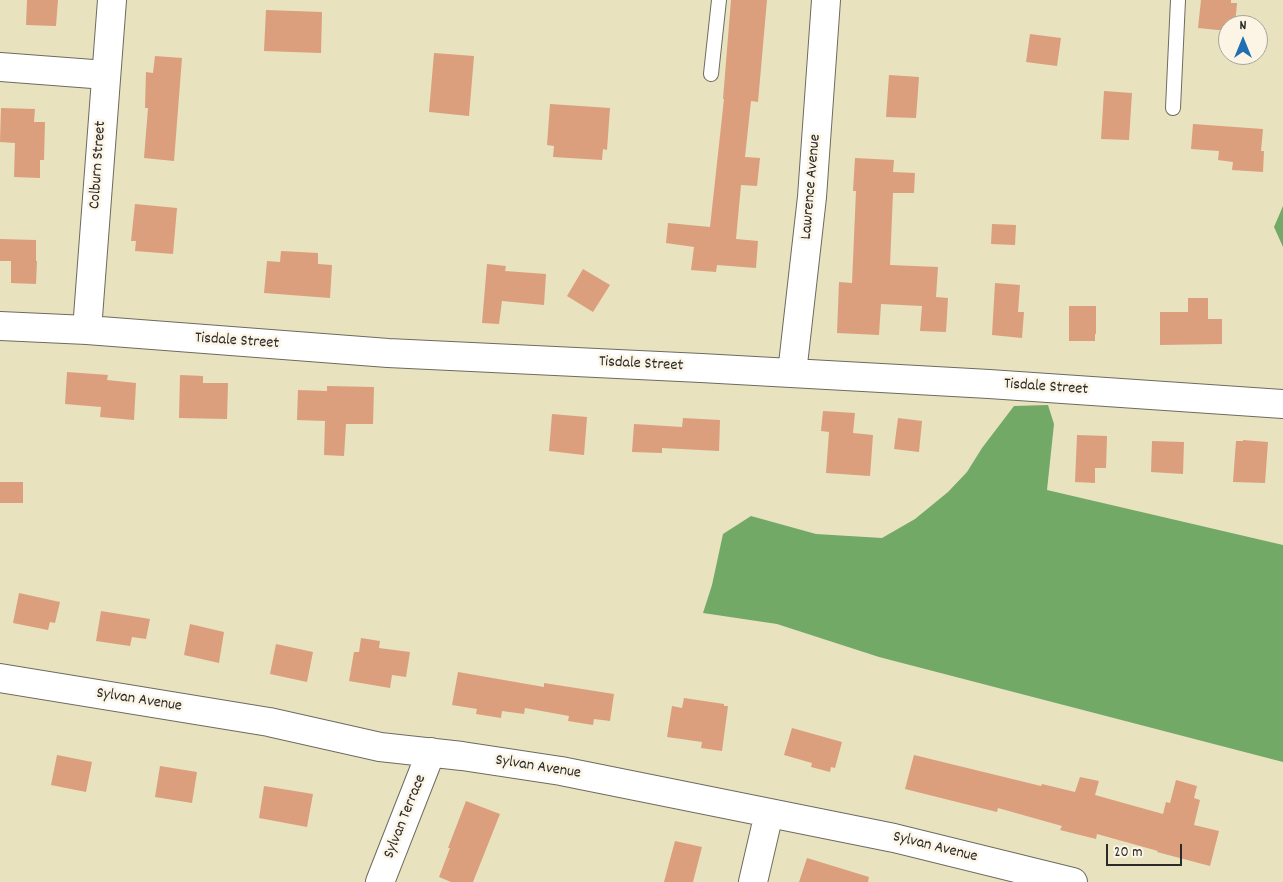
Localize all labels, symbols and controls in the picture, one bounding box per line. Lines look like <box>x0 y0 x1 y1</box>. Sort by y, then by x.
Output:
north arrow <box>1218 15 1268 65</box>
text: N <box>1240 16 1246 36</box>
street label: Colburn Street <box>86 120 112 210</box>
street label: Lawrence Avenue <box>798 134 826 240</box>
street label: Tisdale Street <box>194 329 280 355</box>
street label: Tisdale Street <box>598 353 684 377</box>
street label: Tisdale Street <box>1003 375 1089 401</box>
street label: Sylvan Avenue <box>95 685 183 717</box>
street label: Sylvan Avenue <box>494 752 582 784</box>
street label: Sylvan Terrace <box>380 772 432 862</box>
street label: Sylvan Avenue <box>891 828 979 868</box>
scale bar <box>1108 834 1184 866</box>
text: 20 m <box>1114 842 1142 864</box>

